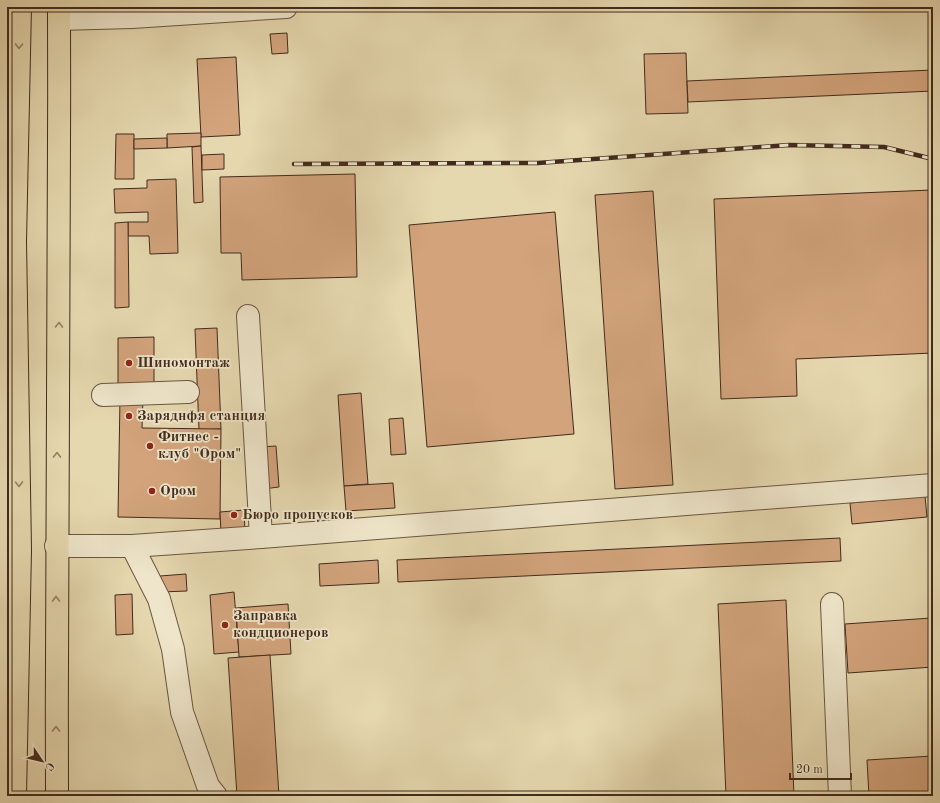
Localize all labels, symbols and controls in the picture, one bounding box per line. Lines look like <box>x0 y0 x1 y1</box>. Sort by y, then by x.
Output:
one-way arrow <box>15 43 23 49</box>
one-way arrow <box>55 322 63 328</box>
place label: Шиномонтаж <box>137 356 230 371</box>
marker: Шиномонтаж <box>124 358 134 368</box>
place label: Заряднфя станция <box>137 409 265 424</box>
marker: Заряднфя станция <box>124 411 134 421</box>
place label: Фитнес - клуб "Ором" <box>158 430 241 462</box>
marker: Фитнес - клуб "Ором" <box>145 441 155 451</box>
one-way arrow <box>53 452 61 458</box>
one-way arrow <box>15 481 23 487</box>
place label: Ором <box>160 484 196 499</box>
marker: Ором <box>147 486 157 496</box>
place label: Бюро пропусков <box>242 508 353 523</box>
marker: Бюро пропусков <box>229 510 239 520</box>
one-way arrow <box>52 596 60 602</box>
place label: Заправка кондционеров <box>233 609 328 641</box>
marker: Заправка кондционеров <box>220 620 230 630</box>
one-way arrow <box>52 726 60 732</box>
north arrow <box>22 741 62 781</box>
scale bar <box>790 755 851 781</box>
text: С <box>42 760 56 772</box>
text: 20 m <box>796 764 823 776</box>

